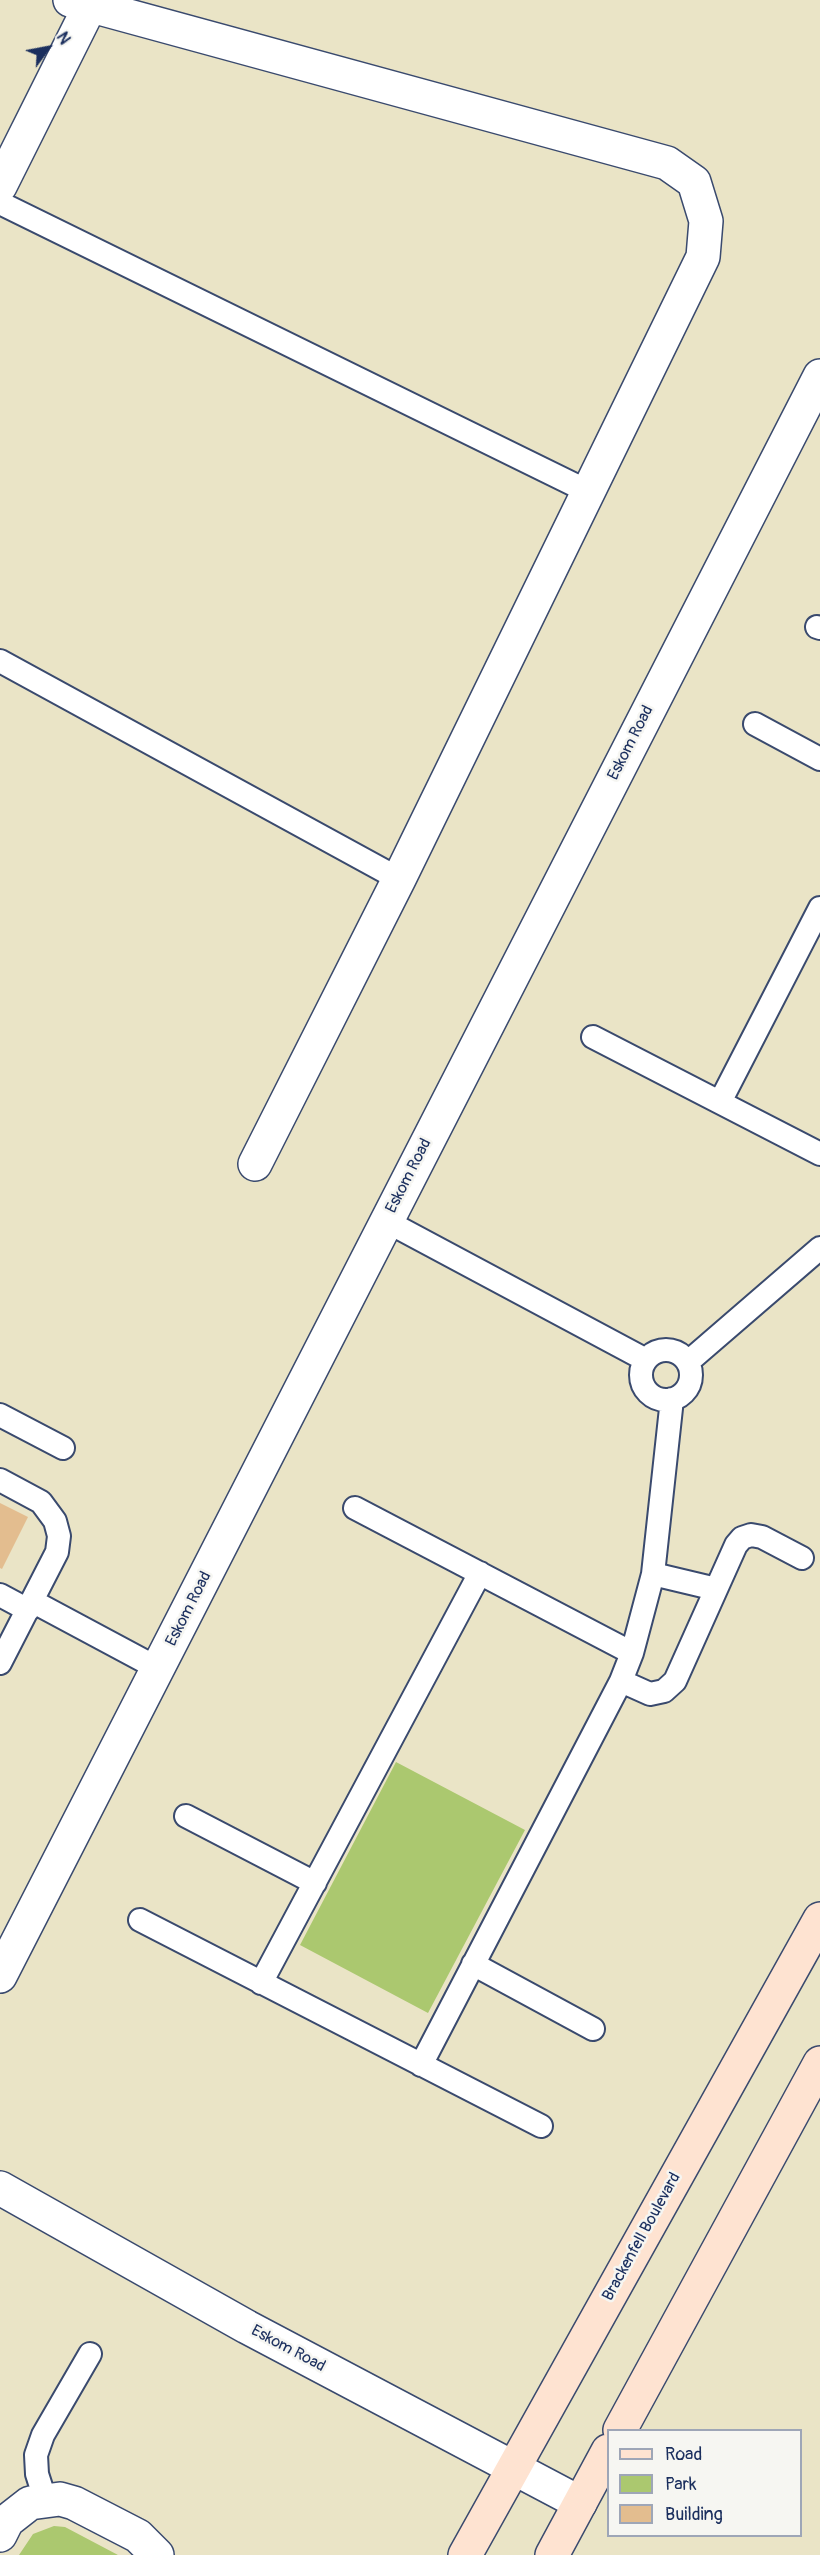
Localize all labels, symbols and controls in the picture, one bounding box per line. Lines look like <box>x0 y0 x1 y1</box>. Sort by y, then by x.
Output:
north arrow <box>18 18 78 78</box>
text: N <box>52 29 75 48</box>
street label: Eskom Road <box>604 703 658 783</box>
street label: Eskom Road <box>382 1136 436 1216</box>
street label: Eskom Road <box>162 1569 216 1649</box>
street label: Brackenfell Boulevard <box>599 2170 685 2304</box>
street label: Eskom Road <box>248 2321 328 2377</box>
legend <box>607 2429 802 2537</box>
text: Road <box>665 2443 702 2466</box>
text: Park <box>665 2473 697 2496</box>
text: Building <box>665 2503 723 2526</box>

